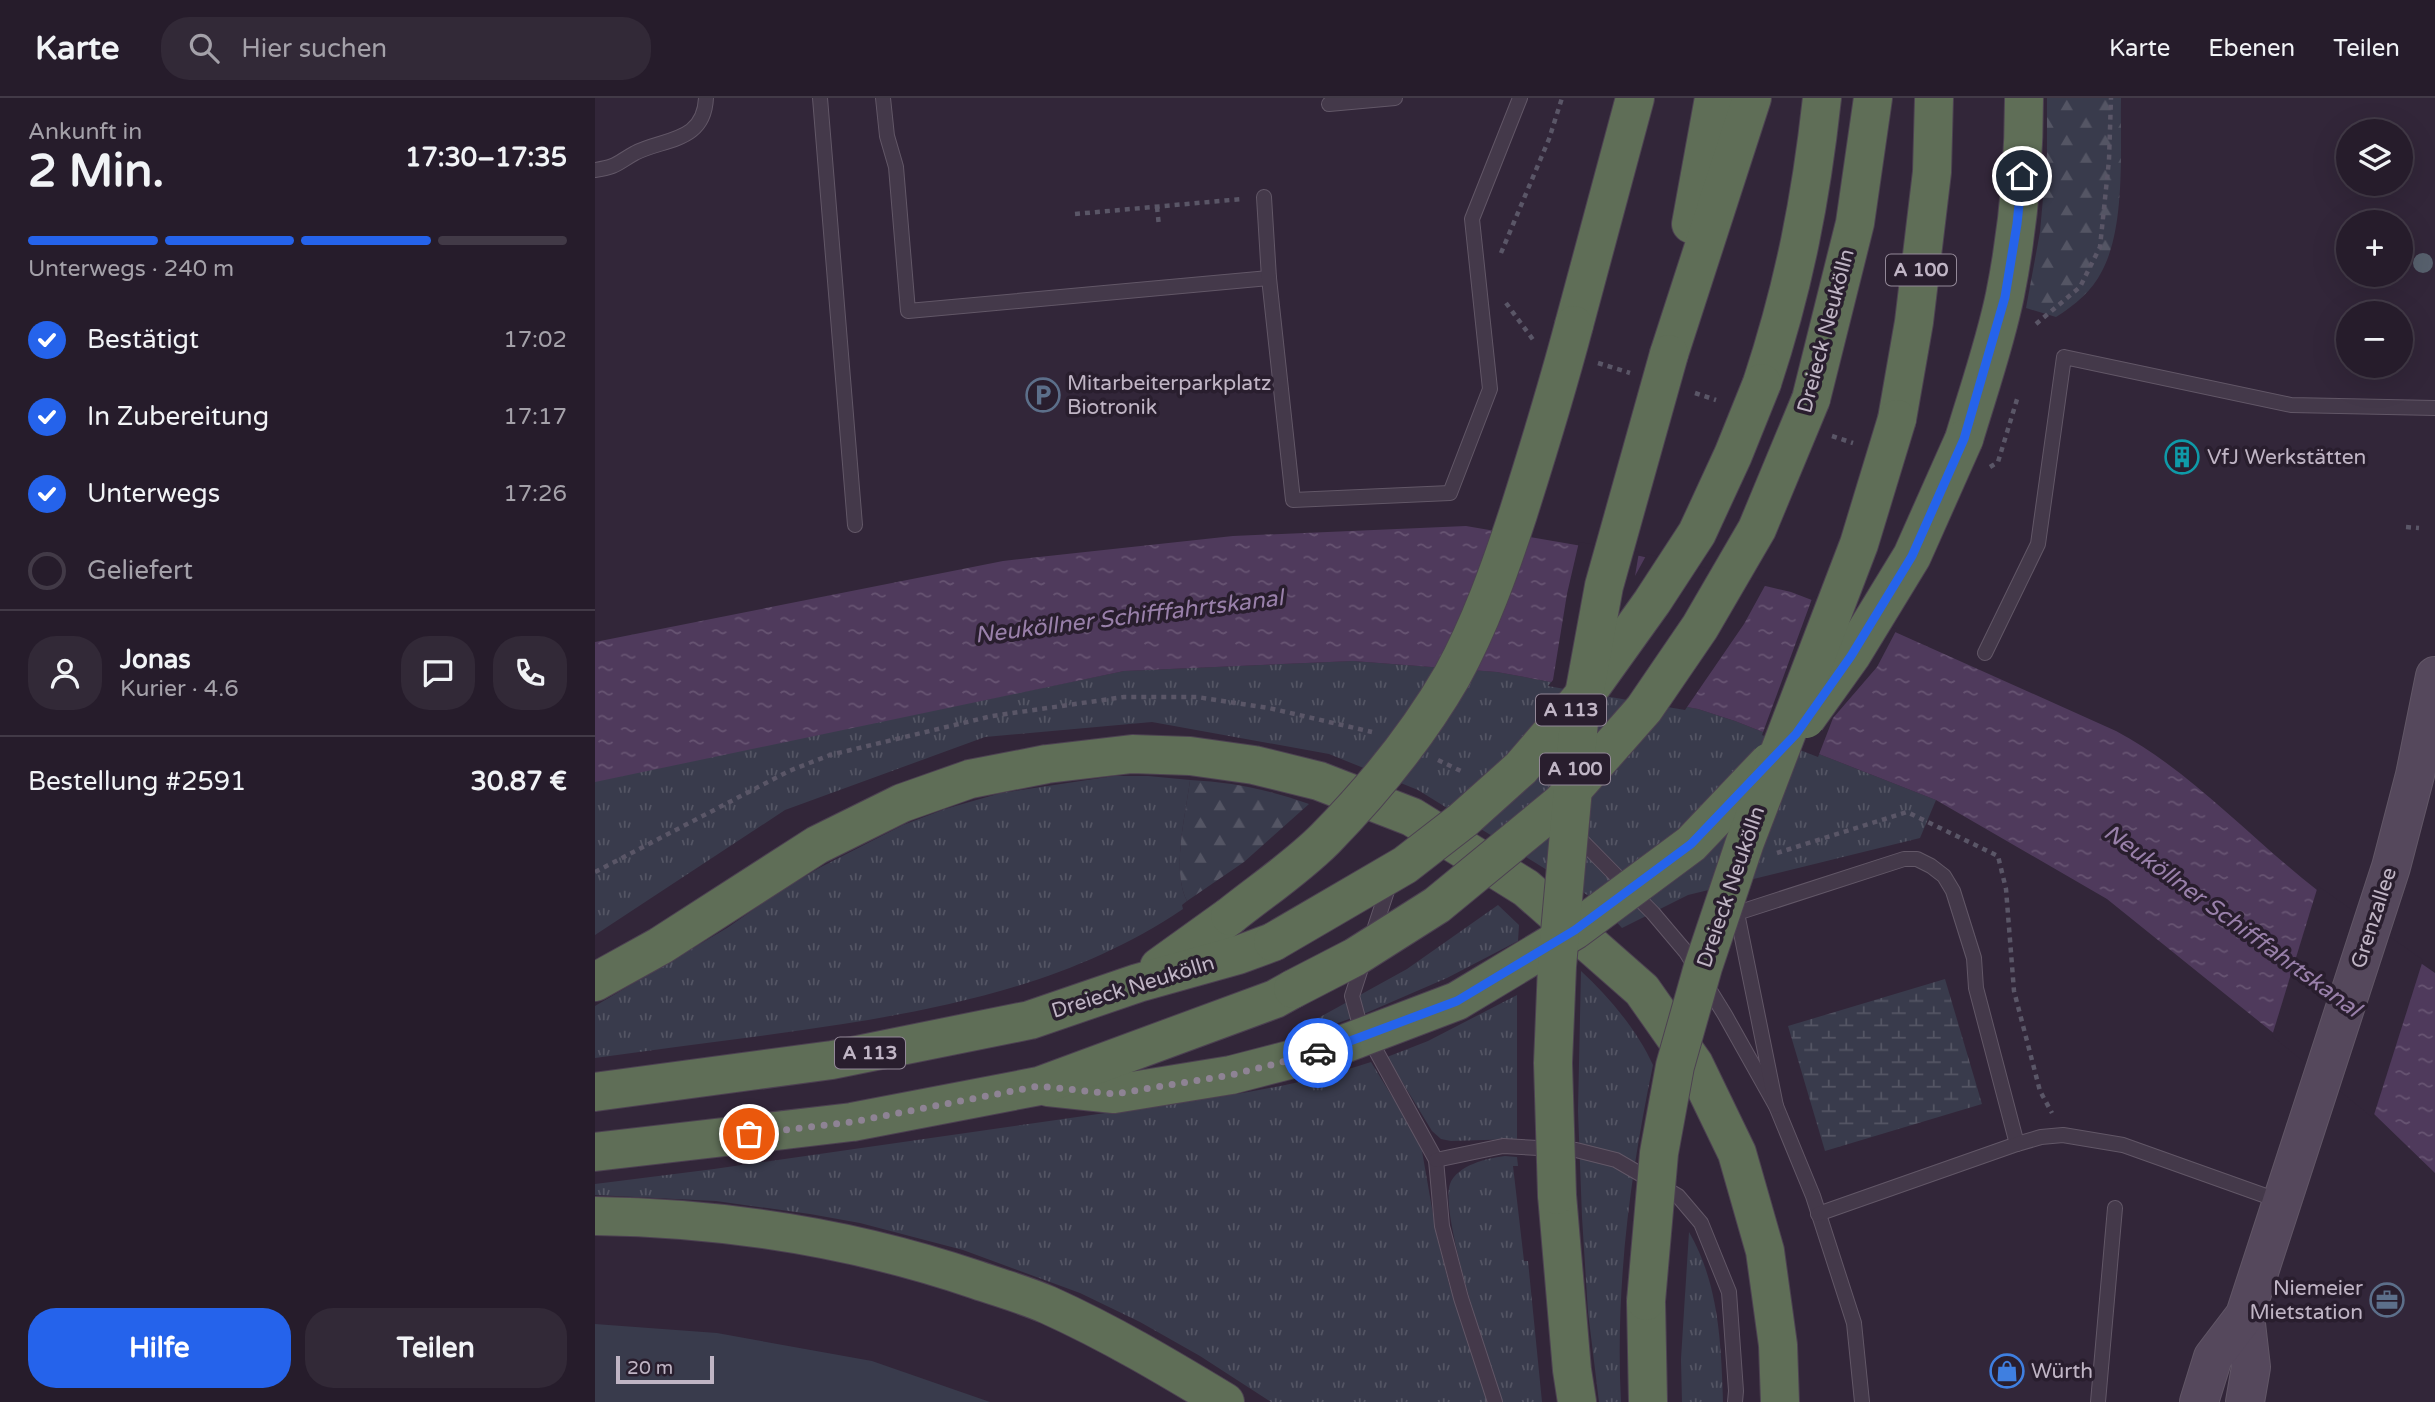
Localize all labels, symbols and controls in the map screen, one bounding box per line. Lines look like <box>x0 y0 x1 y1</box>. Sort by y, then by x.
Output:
search box <box>161 17 651 80</box>
text: Karte <box>35 29 119 68</box>
icon: search <box>185 29 223 67</box>
text: Hier suchen <box>241 33 387 64</box>
text: Karte <box>2109 34 2170 63</box>
text: Ebenen <box>2208 34 2295 63</box>
text: Teilen <box>2333 34 2400 63</box>
text: Ankunft in <box>28 118 142 146</box>
map controls <box>2336 119 2413 378</box>
button: layers <box>2336 119 2413 196</box>
text: 17:30–17:35 <box>405 142 567 173</box>
text: 2 Min. <box>28 144 164 199</box>
pin <box>1992 146 2052 206</box>
icon: home <box>2003 157 2041 195</box>
button: + <box>2336 210 2413 287</box>
street label: Dreieck Neukölln <box>1792 246 1860 416</box>
road number: A 100 <box>1886 254 1956 286</box>
text: Unterwegs · 240 m <box>28 255 234 283</box>
button: − <box>2336 301 2413 378</box>
icon: check <box>28 321 66 359</box>
text: Bestätigt <box>87 324 199 355</box>
text: 17:02 <box>503 326 567 354</box>
place label: Mitarbeiterparkplatz Biotronik <box>1067 371 1271 420</box>
parking icon: Mitarbeiterparkplatz Biotronik <box>1024 376 1062 414</box>
icon: check <box>28 398 66 436</box>
text: In Zubereitung <box>87 401 269 432</box>
text: 17:17 <box>503 403 567 431</box>
building icon: VfJ Werkstätten <box>2163 438 2201 476</box>
place label: VfJ Werkstätten <box>2207 445 2366 470</box>
icon: check <box>28 475 66 513</box>
text: Unterwegs <box>87 478 220 509</box>
text: 17:26 <box>503 480 567 508</box>
text: Geliefert <box>87 555 193 586</box>
water label: Neuköllner Schifffahrtskanal <box>973 584 1287 650</box>
button: person <box>28 636 102 710</box>
button: chat <box>401 636 475 710</box>
button: phone <box>493 636 567 710</box>
text: Jonas <box>120 644 191 675</box>
text: Kurier · 4.6 <box>120 675 239 703</box>
road number: A 113 <box>1536 694 1606 726</box>
road number: A 100 <box>1540 754 1610 784</box>
text: Bestellung #2591 <box>28 766 246 797</box>
text: 30.87 € <box>471 766 567 797</box>
street label: Dreieck Neukölln <box>1692 803 1770 971</box>
water label: Neuköllner Schifffahrtskanal <box>2098 818 2368 1025</box>
street label: Grenzallee <box>2346 864 2402 972</box>
street label: Dreieck Neukölln <box>1049 950 1217 1024</box>
courier <box>1283 1018 1353 1088</box>
icon: car <box>1299 1034 1337 1072</box>
road number: A 113 <box>835 1037 905 1068</box>
pin <box>719 1104 779 1164</box>
icon: bag <box>730 1115 768 1153</box>
place label: Niemeier Mietstation <box>2249 1276 2363 1325</box>
office icon: Niemeier Mietstation <box>2368 1281 2406 1319</box>
button: Hilfe <box>28 1308 291 1388</box>
button: Teilen <box>305 1308 567 1388</box>
shop icon: Würth <box>1988 1352 2026 1390</box>
scale bar <box>616 1353 714 1385</box>
text: 20 m <box>627 1357 673 1379</box>
place label: Würth <box>2031 1359 2093 1384</box>

